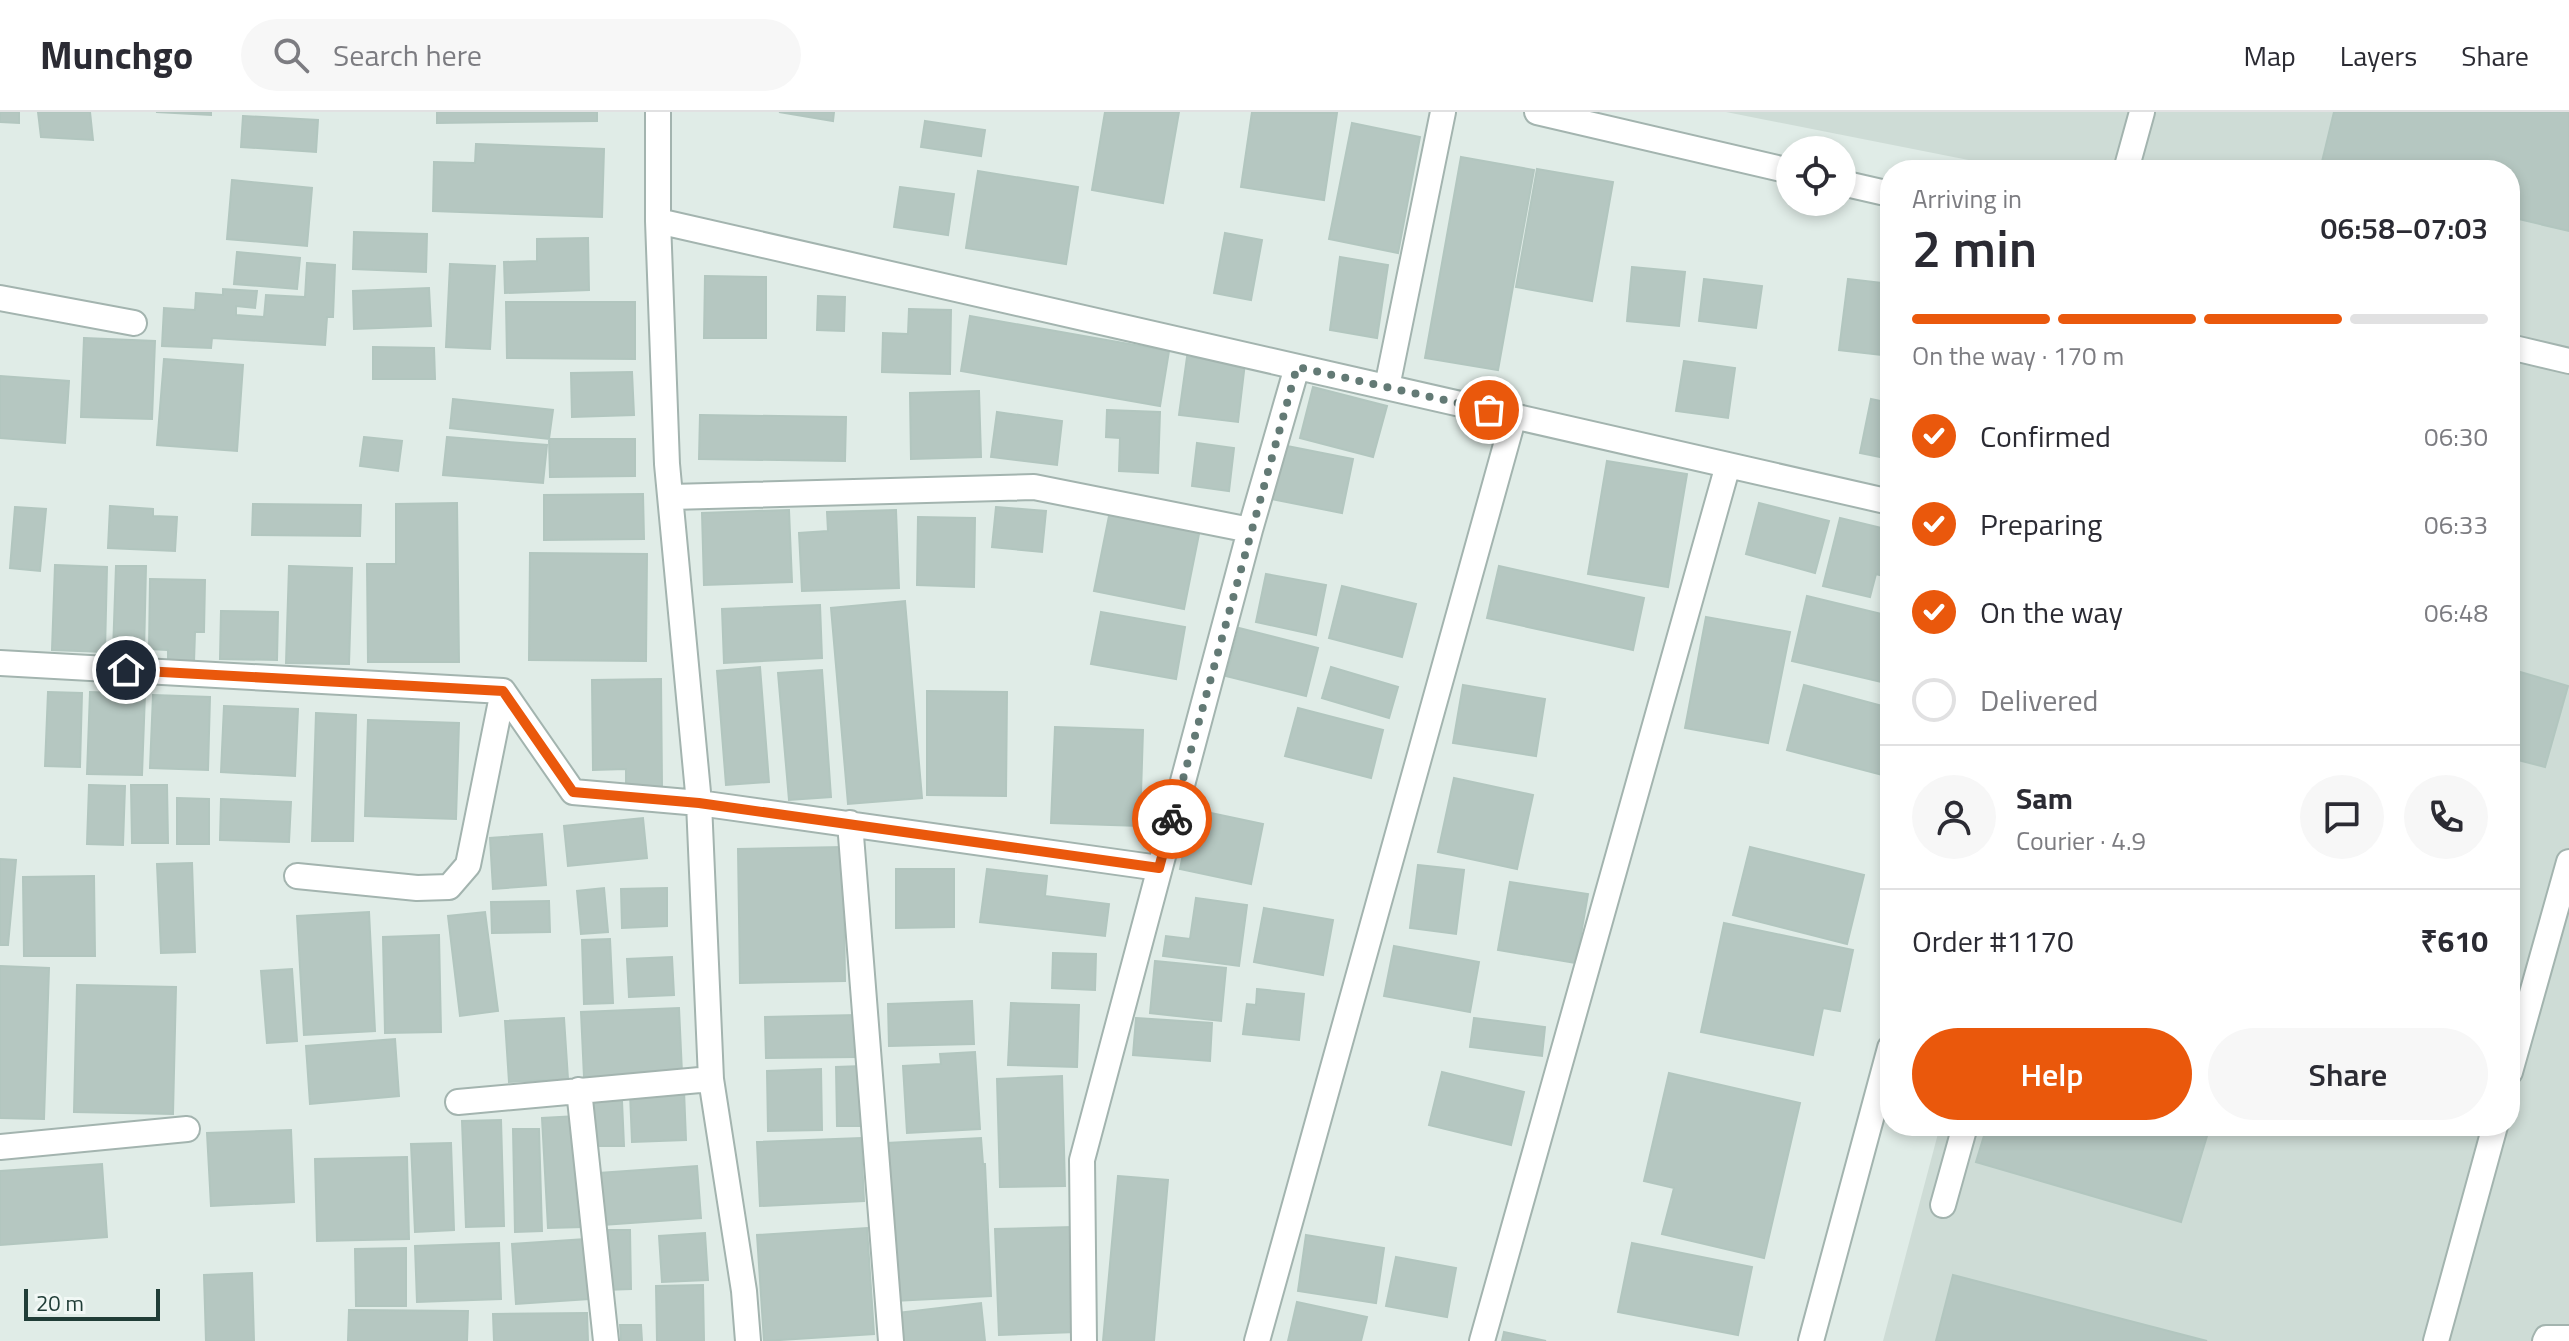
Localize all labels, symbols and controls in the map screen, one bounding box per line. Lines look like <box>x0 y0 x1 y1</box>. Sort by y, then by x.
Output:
search box <box>241 19 801 91</box>
text: Munchgo <box>40 26 193 84</box>
text: Search here <box>333 32 482 78</box>
icon: search <box>269 33 313 77</box>
text: Map <box>2243 34 2296 77</box>
text: Layers <box>2340 34 2417 77</box>
text: Share <box>2461 34 2529 77</box>
map controls <box>1776 136 1856 216</box>
button: locate <box>1776 136 1856 216</box>
text: Arriving in <box>1912 179 2022 218</box>
text: 06:58–07:03 <box>2321 205 2488 251</box>
text: 2 min <box>1912 208 2037 287</box>
text: On the way · 170 m <box>1912 336 2124 375</box>
pin <box>1455 376 1523 444</box>
icon: bag <box>1467 388 1511 432</box>
text: Confirmed <box>1980 413 2111 459</box>
icon: check <box>1912 414 1956 458</box>
text: 06:30 <box>2424 417 2488 456</box>
text: Preparing <box>1980 501 2102 547</box>
icon: check <box>1912 502 1956 546</box>
text: 06:33 <box>2424 505 2488 544</box>
text: On the way <box>1980 589 2123 635</box>
icon: check <box>1912 590 1956 634</box>
text: 06:48 <box>2424 593 2488 632</box>
pin <box>92 636 160 704</box>
icon: home <box>104 648 148 692</box>
text: Delivered <box>1980 677 2098 723</box>
button: person <box>1912 775 1996 859</box>
text: Sam <box>2016 775 2073 821</box>
button: chat <box>2300 775 2384 859</box>
button: phone <box>2404 775 2488 859</box>
courier <box>1132 779 1212 859</box>
icon: bike <box>1150 797 1194 841</box>
text: Courier · 4.9 <box>2016 821 2146 860</box>
text: Order #1170 <box>1912 918 2074 964</box>
text: ₹610 <box>2420 918 2488 964</box>
button: Help <box>1912 1028 2192 1120</box>
button: Share <box>2208 1028 2488 1120</box>
scale bar <box>24 1285 160 1321</box>
text: 20 m <box>36 1286 84 1320</box>

